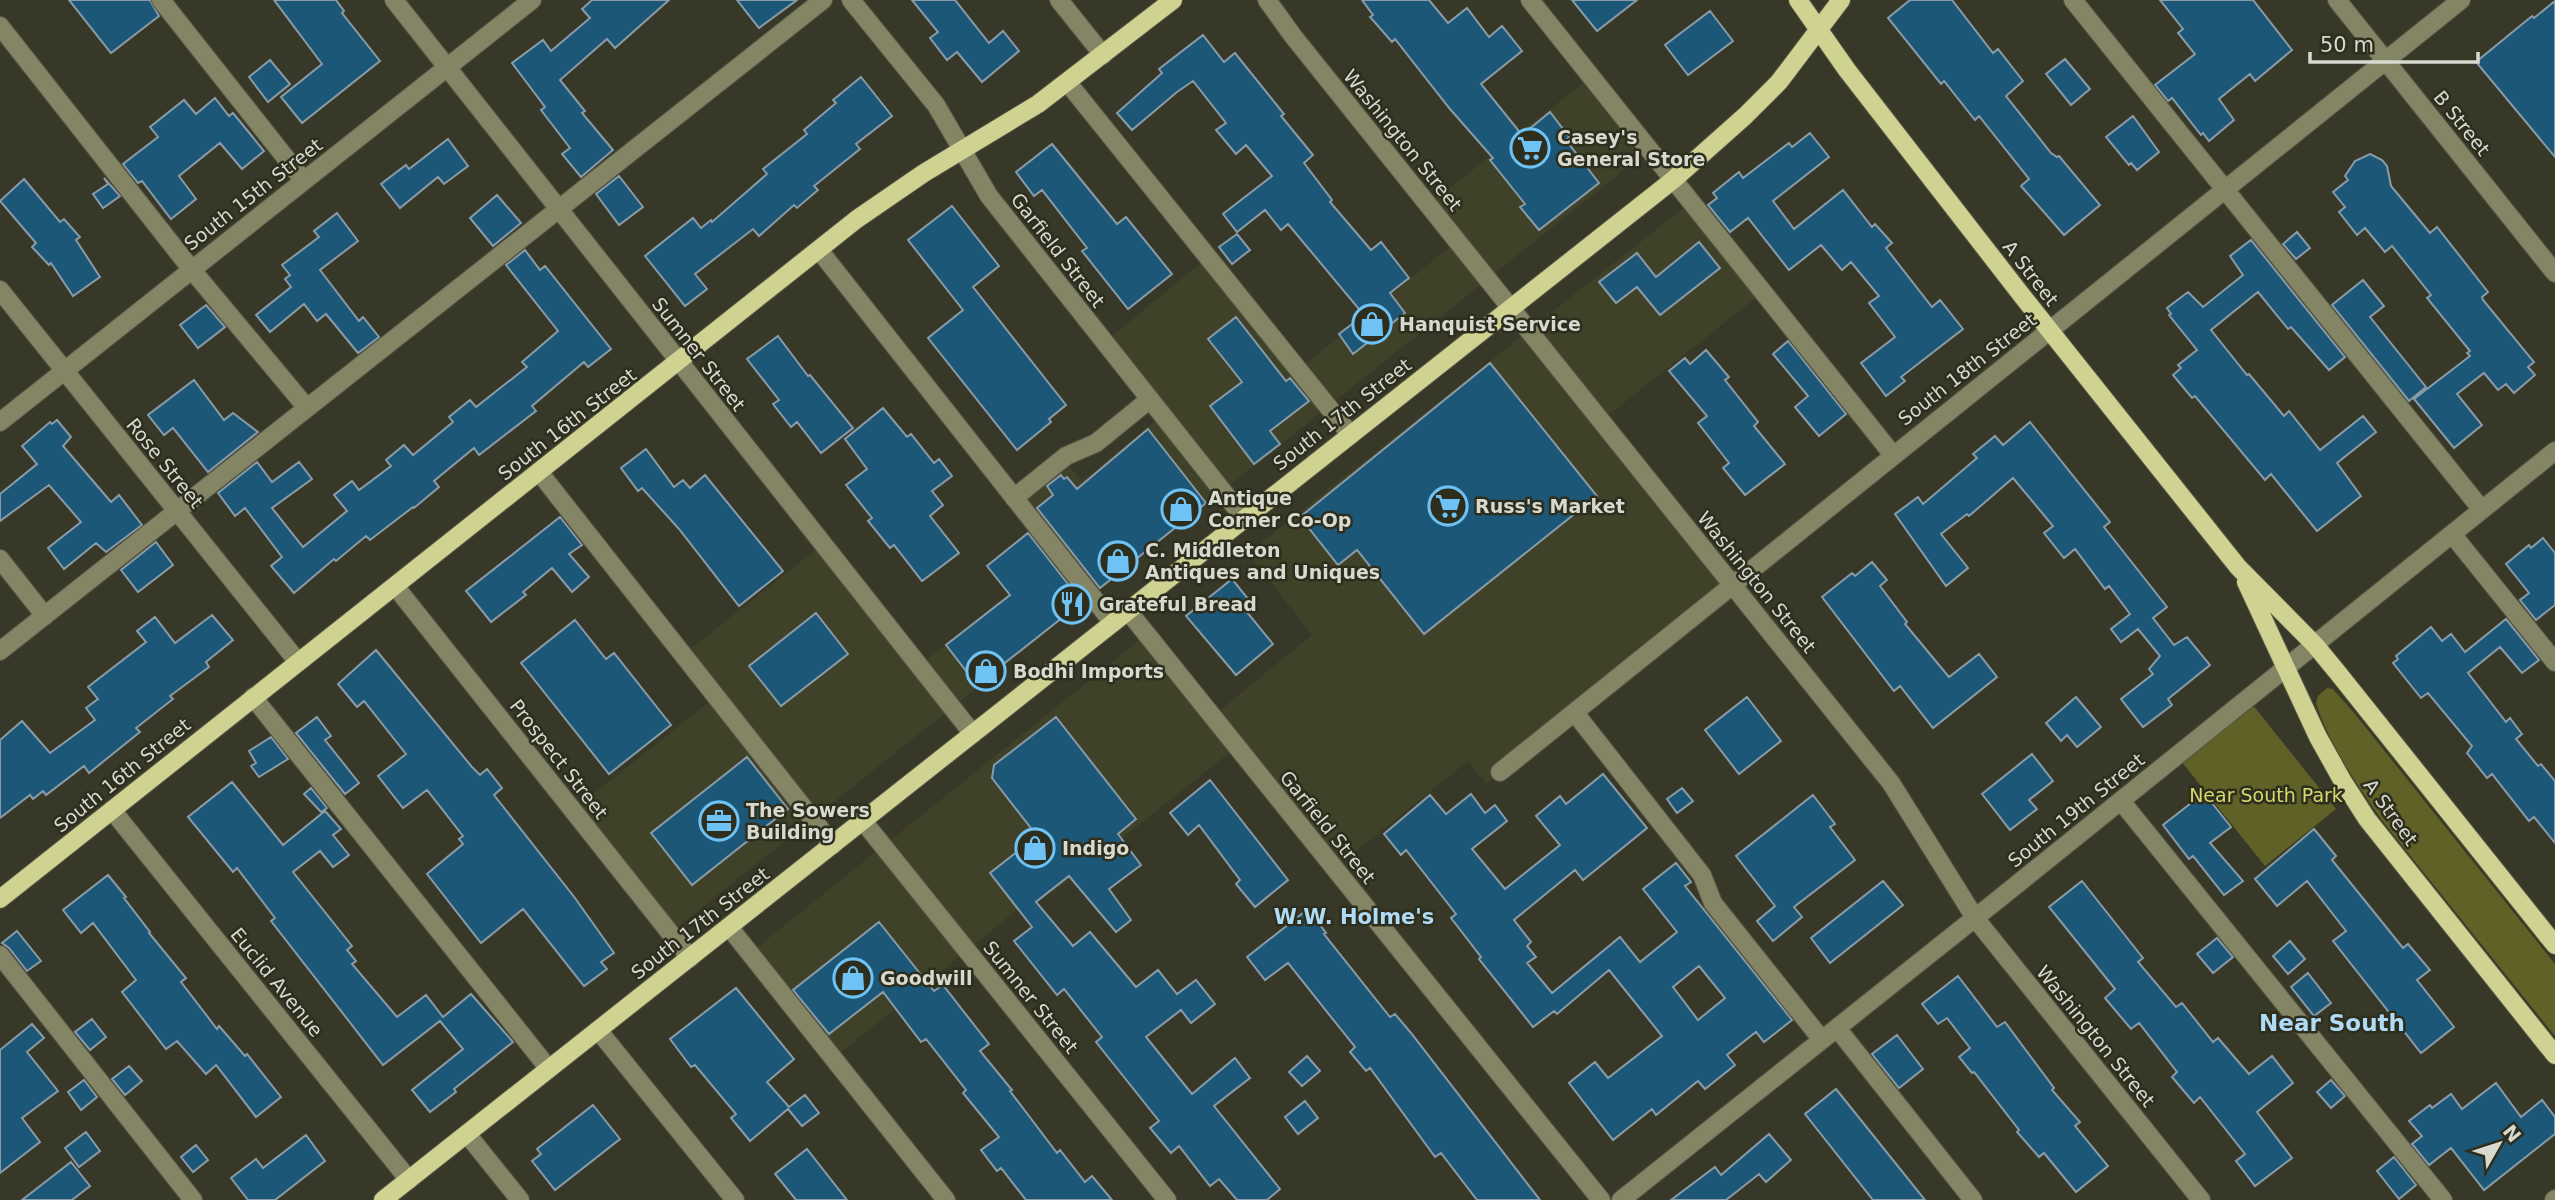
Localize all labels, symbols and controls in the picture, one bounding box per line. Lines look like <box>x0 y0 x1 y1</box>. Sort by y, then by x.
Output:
scale bar <box>2310 21 2478 65</box>
text: 50 m <box>2320 33 2374 57</box>
street label: Washington Street <box>1339 65 1467 215</box>
street label: B Street <box>2429 86 2495 160</box>
place label: Casey's General Store <box>1557 126 1705 170</box>
supermarket icon: Casey's General Store <box>1509 127 1551 169</box>
street label: South 15th Street <box>180 133 326 255</box>
street label: Garfield Street <box>1007 188 1109 312</box>
street label: A Street <box>1999 236 2063 310</box>
street label: Sumner Street <box>648 293 750 415</box>
shop icon: Hanquist Service <box>1351 303 1393 345</box>
street label: South 18th Street <box>1894 308 2040 430</box>
place label: Hanquist Service <box>1399 313 1581 335</box>
street label: South 17th Street <box>1269 353 1415 475</box>
street label: South 16th Street <box>494 363 640 485</box>
street label: Rose Street <box>122 414 208 512</box>
supermarket icon: Russ's Market <box>1427 485 1469 527</box>
place label: Antique Corner Co-Op <box>1208 487 1351 531</box>
shop icon: Antique Corner Co-Op <box>1160 488 1202 530</box>
place label: Russ's Market <box>1475 495 1625 517</box>
street label: Washington Street <box>1693 507 1821 657</box>
place label: C. Middleton Antiques and Uniques <box>1145 539 1380 583</box>
shop icon: C. Middleton Antiques and Uniques <box>1097 540 1139 582</box>
restaurant icon: Grateful Bread <box>1051 583 1093 625</box>
place label: Grateful Bread <box>1099 593 1257 615</box>
shop icon: Bodhi Imports <box>965 650 1007 692</box>
place label: Bodhi Imports <box>1013 660 1164 682</box>
street label: Prospect Street <box>506 695 612 823</box>
street label: South 16th Street <box>50 713 194 837</box>
street label: South 19th Street <box>2004 748 2148 872</box>
street label: Garfield Street <box>1276 766 1380 888</box>
street label: A Street <box>2360 774 2422 850</box>
park label: Near South Park <box>2189 784 2343 806</box>
place label: The Sowers Building <box>746 799 870 843</box>
office icon: The Sowers Building <box>698 800 740 842</box>
shop icon: Indigo <box>1014 827 1056 869</box>
place label: Indigo <box>1062 837 1129 859</box>
street label: South 17th Street <box>627 862 773 984</box>
district label: W.W. Holme's <box>1274 905 1434 929</box>
street label: Euclid Avenue <box>226 923 328 1041</box>
street label: Sumner Street <box>979 936 1083 1058</box>
shop icon: Goodwill <box>832 957 874 999</box>
street label: Washington Street <box>2032 961 2160 1111</box>
place label: Goodwill <box>880 967 972 989</box>
district label: Near South <box>2259 1010 2405 1036</box>
north arrow <box>2464 1109 2534 1179</box>
text: N <box>2499 1120 2526 1146</box>

